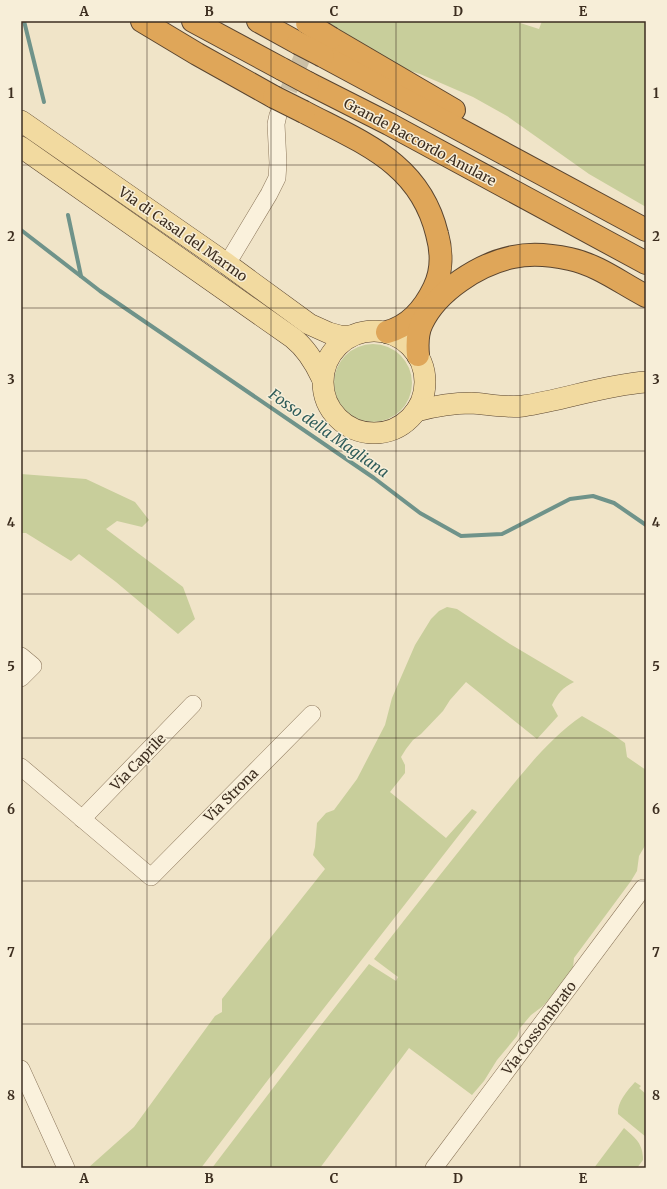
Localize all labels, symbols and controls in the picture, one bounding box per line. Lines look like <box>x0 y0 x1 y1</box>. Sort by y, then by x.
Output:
text: A <box>78 3 89 20</box>
text: B <box>204 3 214 20</box>
text: C <box>330 3 339 20</box>
text: D <box>453 3 463 20</box>
text: E <box>579 3 588 20</box>
text: 1 <box>8 85 14 102</box>
text: 1 <box>653 85 659 102</box>
street label: Grande Raccordo Anulare <box>341 94 499 190</box>
street label: Via di Casal del Marmo <box>114 182 251 285</box>
text: 2 <box>7 228 15 245</box>
text: 2 <box>652 228 660 245</box>
text: 3 <box>7 371 15 388</box>
text: 3 <box>652 371 660 388</box>
water label: Fosso della Magliana <box>265 384 393 481</box>
text: 4 <box>7 514 16 531</box>
text: 4 <box>652 514 661 531</box>
text: 5 <box>7 658 15 675</box>
text: 5 <box>652 658 660 675</box>
street label: Via Caprile <box>106 730 170 795</box>
street label: Via Strona <box>199 764 262 827</box>
text: 6 <box>7 801 15 818</box>
text: 6 <box>652 801 660 818</box>
text: 7 <box>7 944 15 961</box>
text: 7 <box>652 944 660 961</box>
street label: Via Cossombrato <box>497 978 580 1079</box>
text: 8 <box>7 1087 15 1104</box>
text: 8 <box>652 1087 660 1104</box>
text: A <box>78 1170 89 1187</box>
text: B <box>204 1170 214 1187</box>
text: C <box>330 1170 339 1187</box>
text: D <box>453 1170 463 1187</box>
text: E <box>579 1170 588 1187</box>

